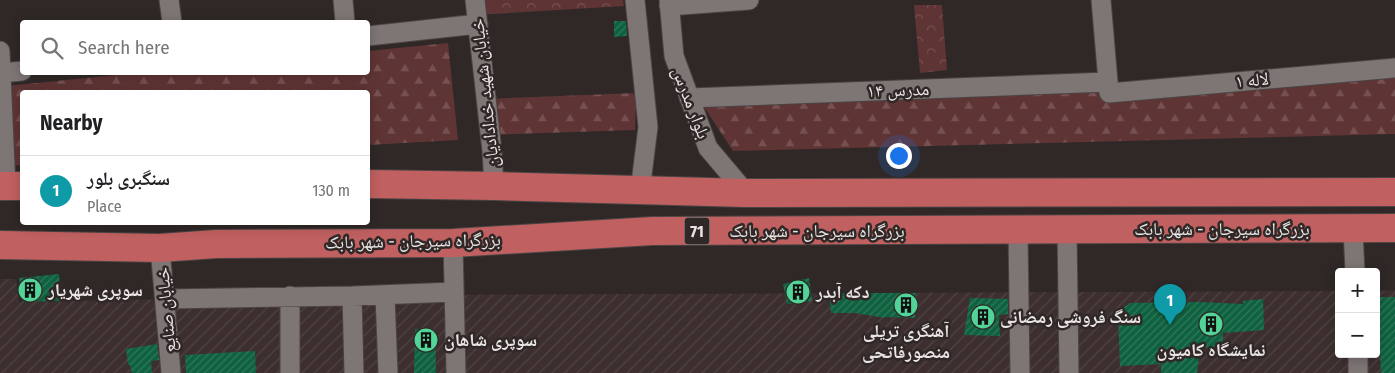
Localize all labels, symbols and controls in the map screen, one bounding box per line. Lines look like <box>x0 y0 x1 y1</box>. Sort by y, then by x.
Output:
street label: خیابان شهید خدادادیان <box>466 18 504 168</box>
search box <box>20 20 370 75</box>
icon: search <box>38 34 66 62</box>
text: Search here <box>78 36 170 59</box>
street label: بلوار مدرس <box>667 64 715 142</box>
street label: لاله ۱ <box>1234 68 1270 92</box>
street label: مدرس ۱۴ <box>866 78 930 102</box>
text: Nearby <box>40 110 102 136</box>
your location <box>886 143 912 169</box>
text: سنگبری بلور <box>87 167 170 190</box>
text: 1 <box>53 181 59 200</box>
text: 130 m <box>312 181 350 200</box>
text: Place <box>87 197 122 216</box>
road number: 71 <box>684 218 710 245</box>
street label: بزرگراه سیرجان - شهر بابک <box>1134 218 1310 240</box>
street label: بزرگراه سیرجان - شهر بابک <box>729 220 905 242</box>
street label: بزرگراه سیرجان - شهر بابک <box>325 228 501 254</box>
street label: خیابان صنایع <box>151 266 182 354</box>
map controls <box>1335 268 1380 358</box>
button: + <box>1335 268 1380 313</box>
building icon: سوپری شهریار <box>17 277 43 303</box>
place label: سوپری شهریار <box>47 279 143 301</box>
building icon: دکه آبدر <box>785 279 811 305</box>
place label: دکه آبدر <box>815 281 870 303</box>
pin: 1 <box>1154 284 1186 325</box>
building icon: آهنگری تریلی منصورفاتحی <box>893 292 919 318</box>
building icon: سنگ فروشی رمضانی <box>970 304 996 330</box>
place label: سنگ فروشی رمضانی <box>1000 306 1141 328</box>
building icon: نمایشگاه کامیون <box>1198 311 1224 337</box>
button: − <box>1335 313 1380 358</box>
place label: آهنگری تریلی منصورفاتحی <box>862 320 950 363</box>
building icon: سوپری شاهان <box>413 327 439 353</box>
place label: سوپری شاهان <box>444 329 537 351</box>
place label: نمایشگاه کامیون <box>1156 339 1266 361</box>

